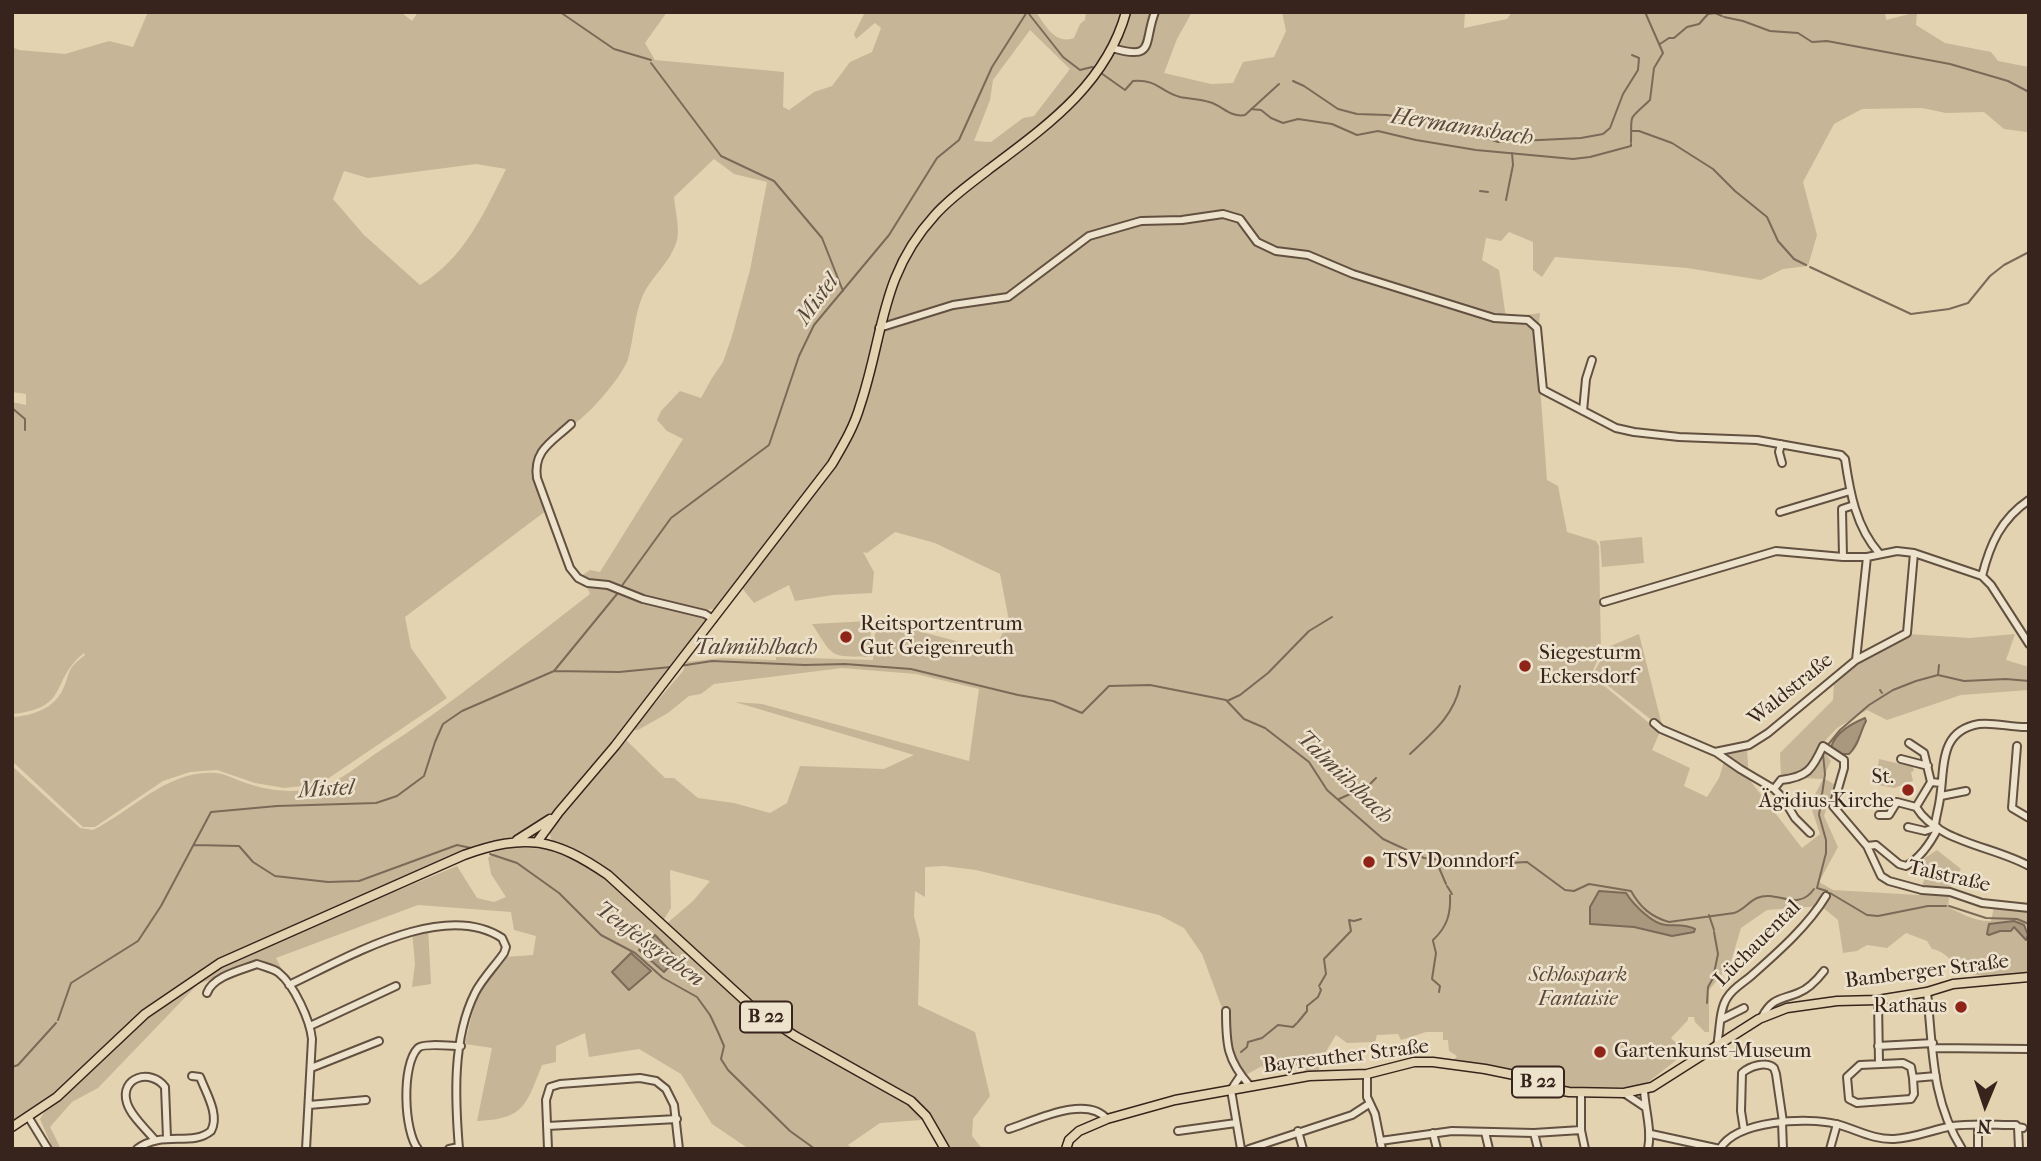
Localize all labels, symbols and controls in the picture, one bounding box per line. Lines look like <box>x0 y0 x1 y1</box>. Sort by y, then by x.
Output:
water label: Hermannsbach <box>1389 103 1535 153</box>
water label: Mistel <box>791 269 845 331</box>
place label: Reitsportzentrum Gut Geigenreuth <box>860 612 1023 662</box>
marker: Reitsportzentrum Gut Geigenreuth <box>838 629 854 645</box>
water label: Talmühlbach <box>694 634 818 662</box>
place label: Siegesturm Eckersdorf <box>1539 641 1641 691</box>
street label: Waldstraße <box>1744 648 1838 732</box>
marker: Siegesturm Eckersdorf <box>1517 658 1533 674</box>
water label: Talmühlbach <box>1290 725 1398 831</box>
place label: St. Ägidius-Kirche <box>1759 765 1894 815</box>
water label: Mistel <box>298 775 354 805</box>
marker: St. Ägidius-Kirche <box>1900 782 1916 798</box>
place label: TSV Donndorf <box>1383 849 1515 875</box>
marker: TSV Donndorf <box>1361 854 1377 870</box>
street label: Talstraße <box>1905 855 1993 899</box>
street label: Lüchauental <box>1709 895 1807 993</box>
water label: Teufelsgraben <box>589 896 709 994</box>
street label: Bamberger Straße <box>1844 949 2010 995</box>
park label: Schlosspark Fantaisie <box>1529 963 1627 1013</box>
place label: Rathaus <box>1873 994 1947 1020</box>
marker: Rathaus <box>1953 999 1969 1015</box>
road number: B 22 <box>740 1001 792 1032</box>
street label: Bayreuther Straße <box>1262 1034 1430 1080</box>
place label: Gartenkunst-Museum <box>1614 1039 1812 1065</box>
marker: Gartenkunst-Museum <box>1592 1044 1608 1060</box>
road number: B 22 <box>1512 1066 1564 1098</box>
north arrow <box>1950 1070 2020 1140</box>
text: N <box>1977 1115 1992 1137</box>

